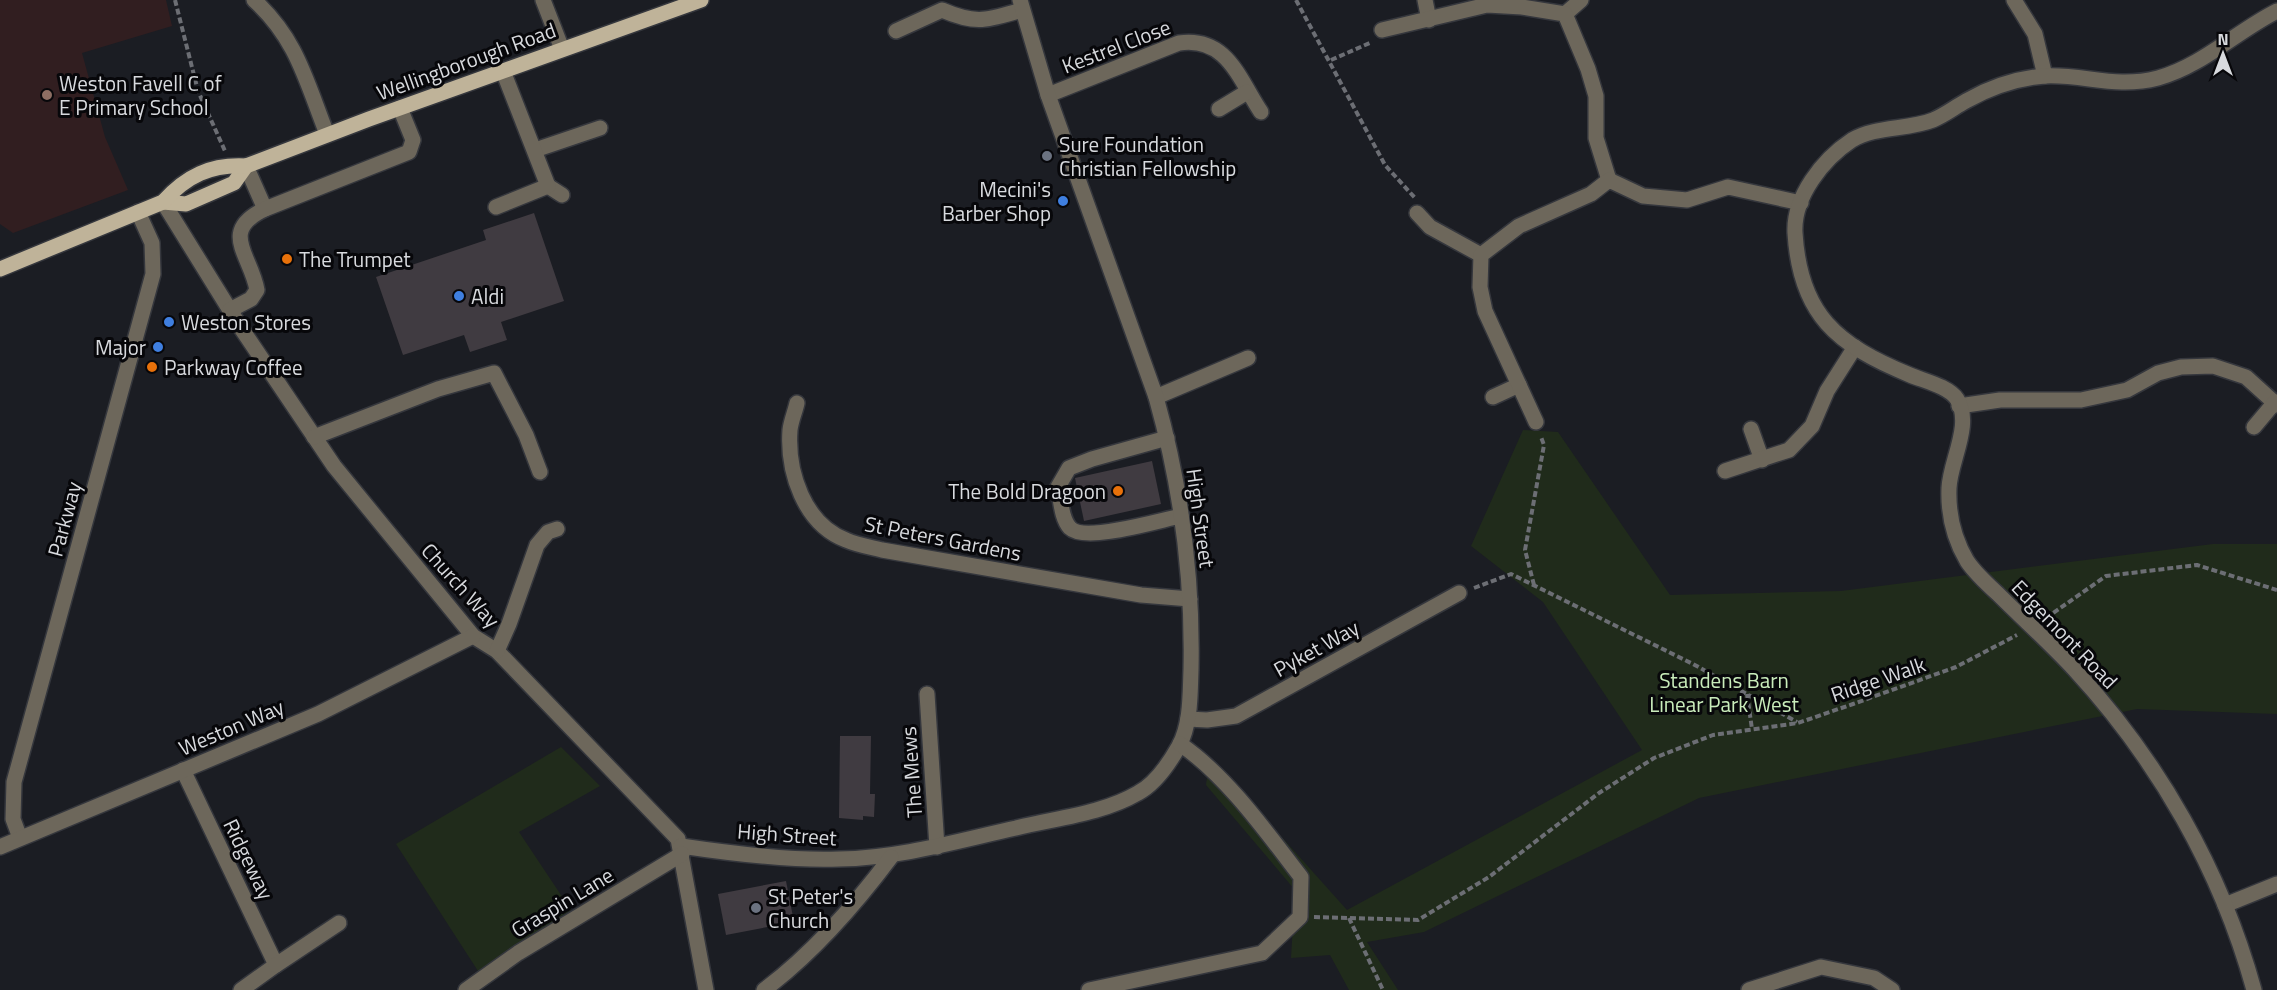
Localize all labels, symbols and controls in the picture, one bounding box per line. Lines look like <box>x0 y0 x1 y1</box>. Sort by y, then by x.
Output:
street label: Kestrel Close <box>1057 11 1175 81</box>
street label: Wellingborough Road <box>372 14 560 108</box>
north arrow <box>2193 24 2253 84</box>
text: N <box>2217 27 2229 51</box>
place label: Weston Favell C of E Primary School <box>59 67 222 123</box>
marker: Weston Favell C of E Primary School <box>40 88 54 102</box>
place label: Sure Foundation Christian Fellowship <box>1059 128 1236 184</box>
marker: Sure Foundation Christian Fellowship <box>1040 149 1054 163</box>
place label: Mecini's Barber Shop <box>942 173 1051 229</box>
marker: Mecini's Barber Shop <box>1056 194 1070 208</box>
place label: The Trumpet <box>299 243 411 275</box>
marker: The Trumpet <box>280 252 294 266</box>
place label: Aldi <box>471 280 504 312</box>
marker: Aldi <box>452 289 466 303</box>
place label: Weston Stores <box>181 306 311 338</box>
marker: Weston Stores <box>162 315 176 329</box>
place label: Major <box>95 331 146 363</box>
marker: Major <box>151 340 165 354</box>
place label: Parkway Coffee <box>164 351 303 383</box>
marker: Parkway Coffee <box>145 360 159 374</box>
street label: High Street <box>1178 466 1224 570</box>
place label: The Bold Dragoon <box>948 475 1106 507</box>
street label: Parkway <box>39 478 89 560</box>
marker: The Bold Dragoon <box>1111 484 1125 498</box>
street label: St Peters Gardens <box>862 507 1024 569</box>
street label: Church Way <box>414 535 508 635</box>
street label: Edgemont Road <box>2004 572 2126 696</box>
street label: Pyket Way <box>1267 611 1365 685</box>
street label: Ridge Walk <box>1826 648 1930 710</box>
park label: Standens Barn Linear Park West <box>1649 664 1799 720</box>
street label: Weston Way <box>173 690 289 764</box>
street label: The Mews <box>892 725 930 819</box>
street label: Ridgeway <box>216 813 282 905</box>
street label: High Street <box>736 815 838 853</box>
street label: Graspin Lane <box>505 859 619 945</box>
place label: St Peter's Church <box>768 880 853 936</box>
marker: St Peter's Church <box>749 901 763 915</box>

